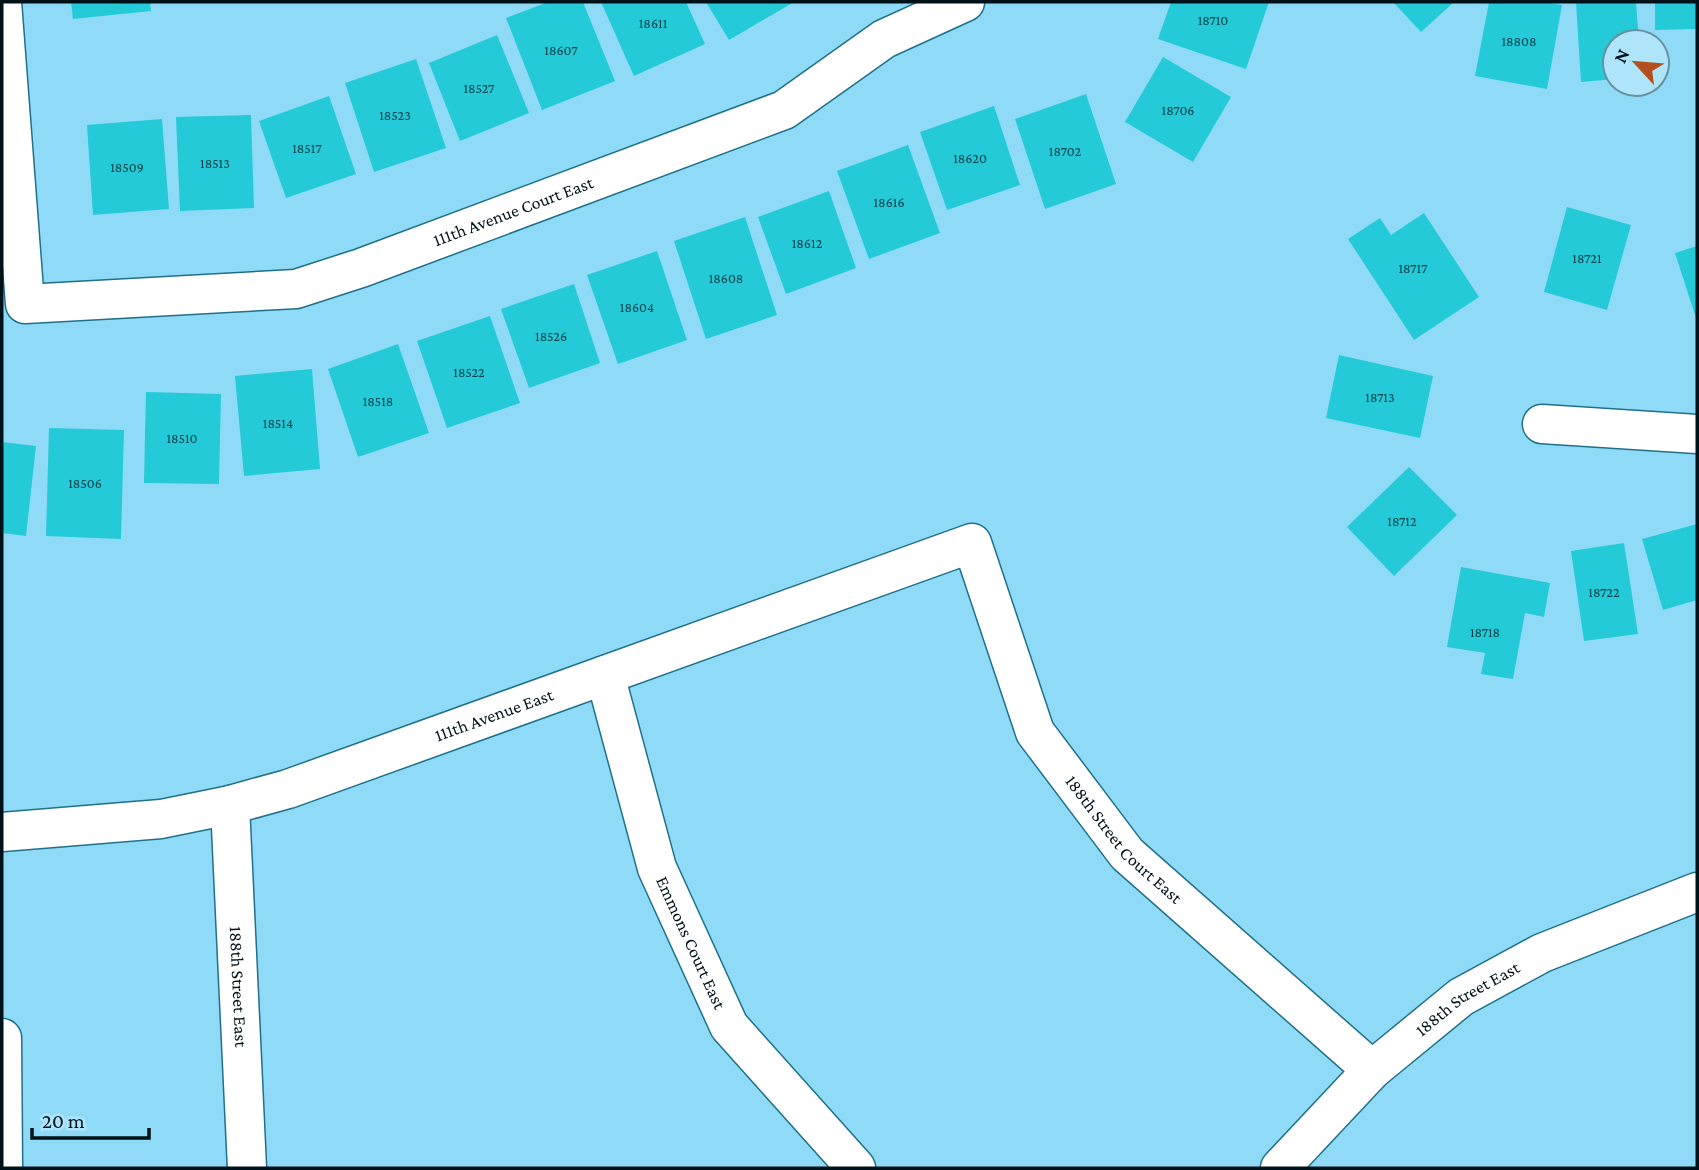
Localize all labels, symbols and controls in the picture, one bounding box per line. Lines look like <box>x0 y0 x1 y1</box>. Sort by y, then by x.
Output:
house number: 18710 <box>1198 12 1228 28</box>
house number: 18611 <box>639 15 668 31</box>
north arrow <box>1601 28 1671 98</box>
house number: 18808 <box>1501 33 1537 49</box>
house number: 18607 <box>544 42 578 58</box>
text: N <box>1609 45 1633 66</box>
house number: 18527 <box>463 80 495 96</box>
house number: 18706 <box>1162 102 1194 118</box>
house number: 18523 <box>379 107 411 123</box>
house number: 18517 <box>292 140 322 156</box>
house number: 18702 <box>1049 143 1081 159</box>
house number: 18620 <box>953 150 987 166</box>
house number: 18513 <box>200 155 230 171</box>
house number: 18509 <box>110 159 144 175</box>
street label: 111th Avenue Court East <box>430 172 597 250</box>
house number: 18616 <box>873 194 905 210</box>
house number: 18612 <box>792 235 823 251</box>
house number: 18721 <box>1572 250 1602 266</box>
house number: 18717 <box>1398 260 1428 276</box>
house number: 18608 <box>709 270 743 286</box>
house number: 18604 <box>620 299 654 315</box>
house number: 18526 <box>535 328 567 344</box>
house number: 18522 <box>453 364 485 380</box>
house number: 18713 <box>1365 389 1395 405</box>
house number: 18518 <box>363 393 393 409</box>
house number: 18514 <box>263 415 293 431</box>
house number: 18510 <box>166 430 198 446</box>
house number: 18506 <box>68 475 102 491</box>
house number: 18712 <box>1387 513 1417 529</box>
house number: 18722 <box>1588 584 1620 600</box>
house number: 18718 <box>1470 624 1500 640</box>
street label: 111th Avenue East <box>432 684 557 745</box>
street label: 188th Street Court East <box>1061 771 1187 908</box>
street label: Emmons Court East <box>652 873 730 1013</box>
street label: 188th Street East <box>226 926 251 1049</box>
street label: 188th Street East <box>1411 957 1524 1040</box>
scale bar <box>32 1096 149 1140</box>
text: 20 m <box>42 1109 85 1133</box>

